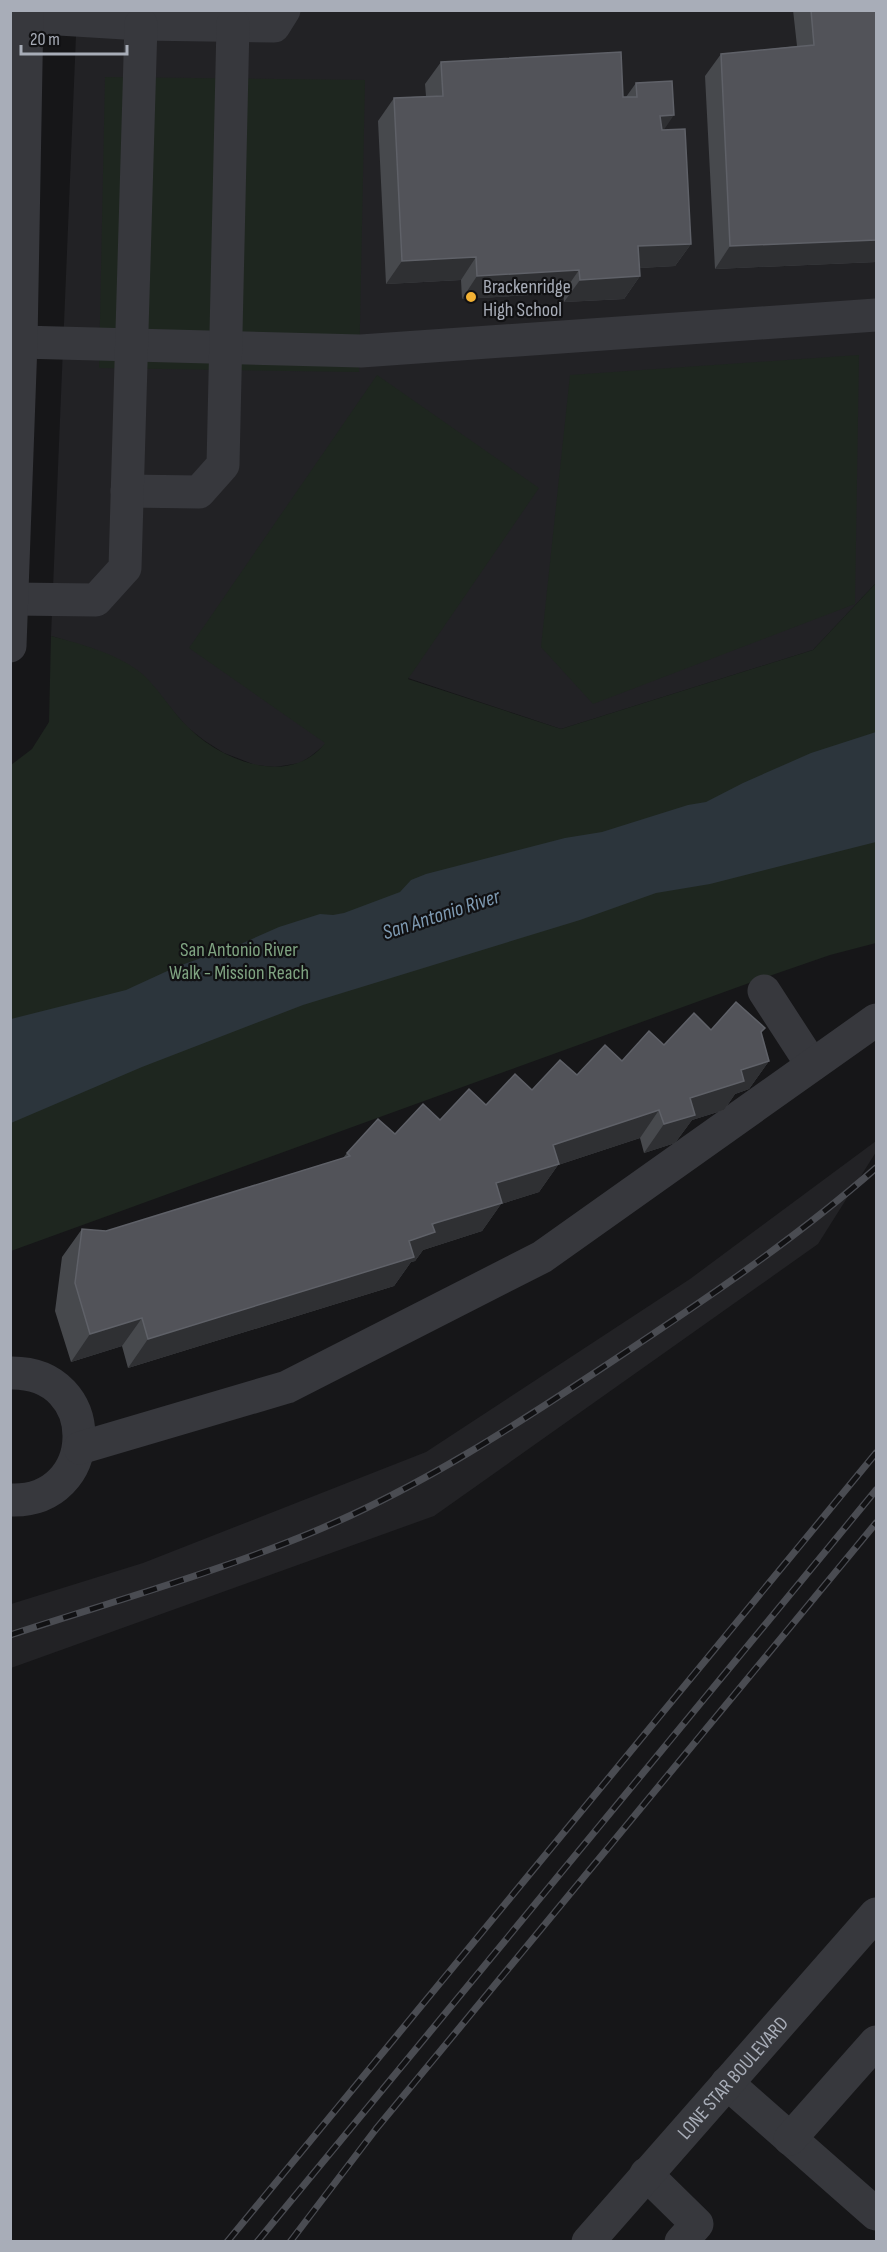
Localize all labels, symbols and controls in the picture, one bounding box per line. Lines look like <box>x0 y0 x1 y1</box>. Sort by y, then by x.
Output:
scale bar <box>21 18 128 56</box>
text: 20 m <box>30 29 60 50</box>
place label: Brackenridge High School <box>483 275 571 322</box>
marker: Brackenridge High School <box>464 290 478 304</box>
water label: San Antonio River <box>379 883 504 945</box>
park label: San Antonio River Walk - Mission Reach <box>169 938 309 985</box>
street label: LONE STAR BOULEVARD <box>673 2012 794 2145</box>

